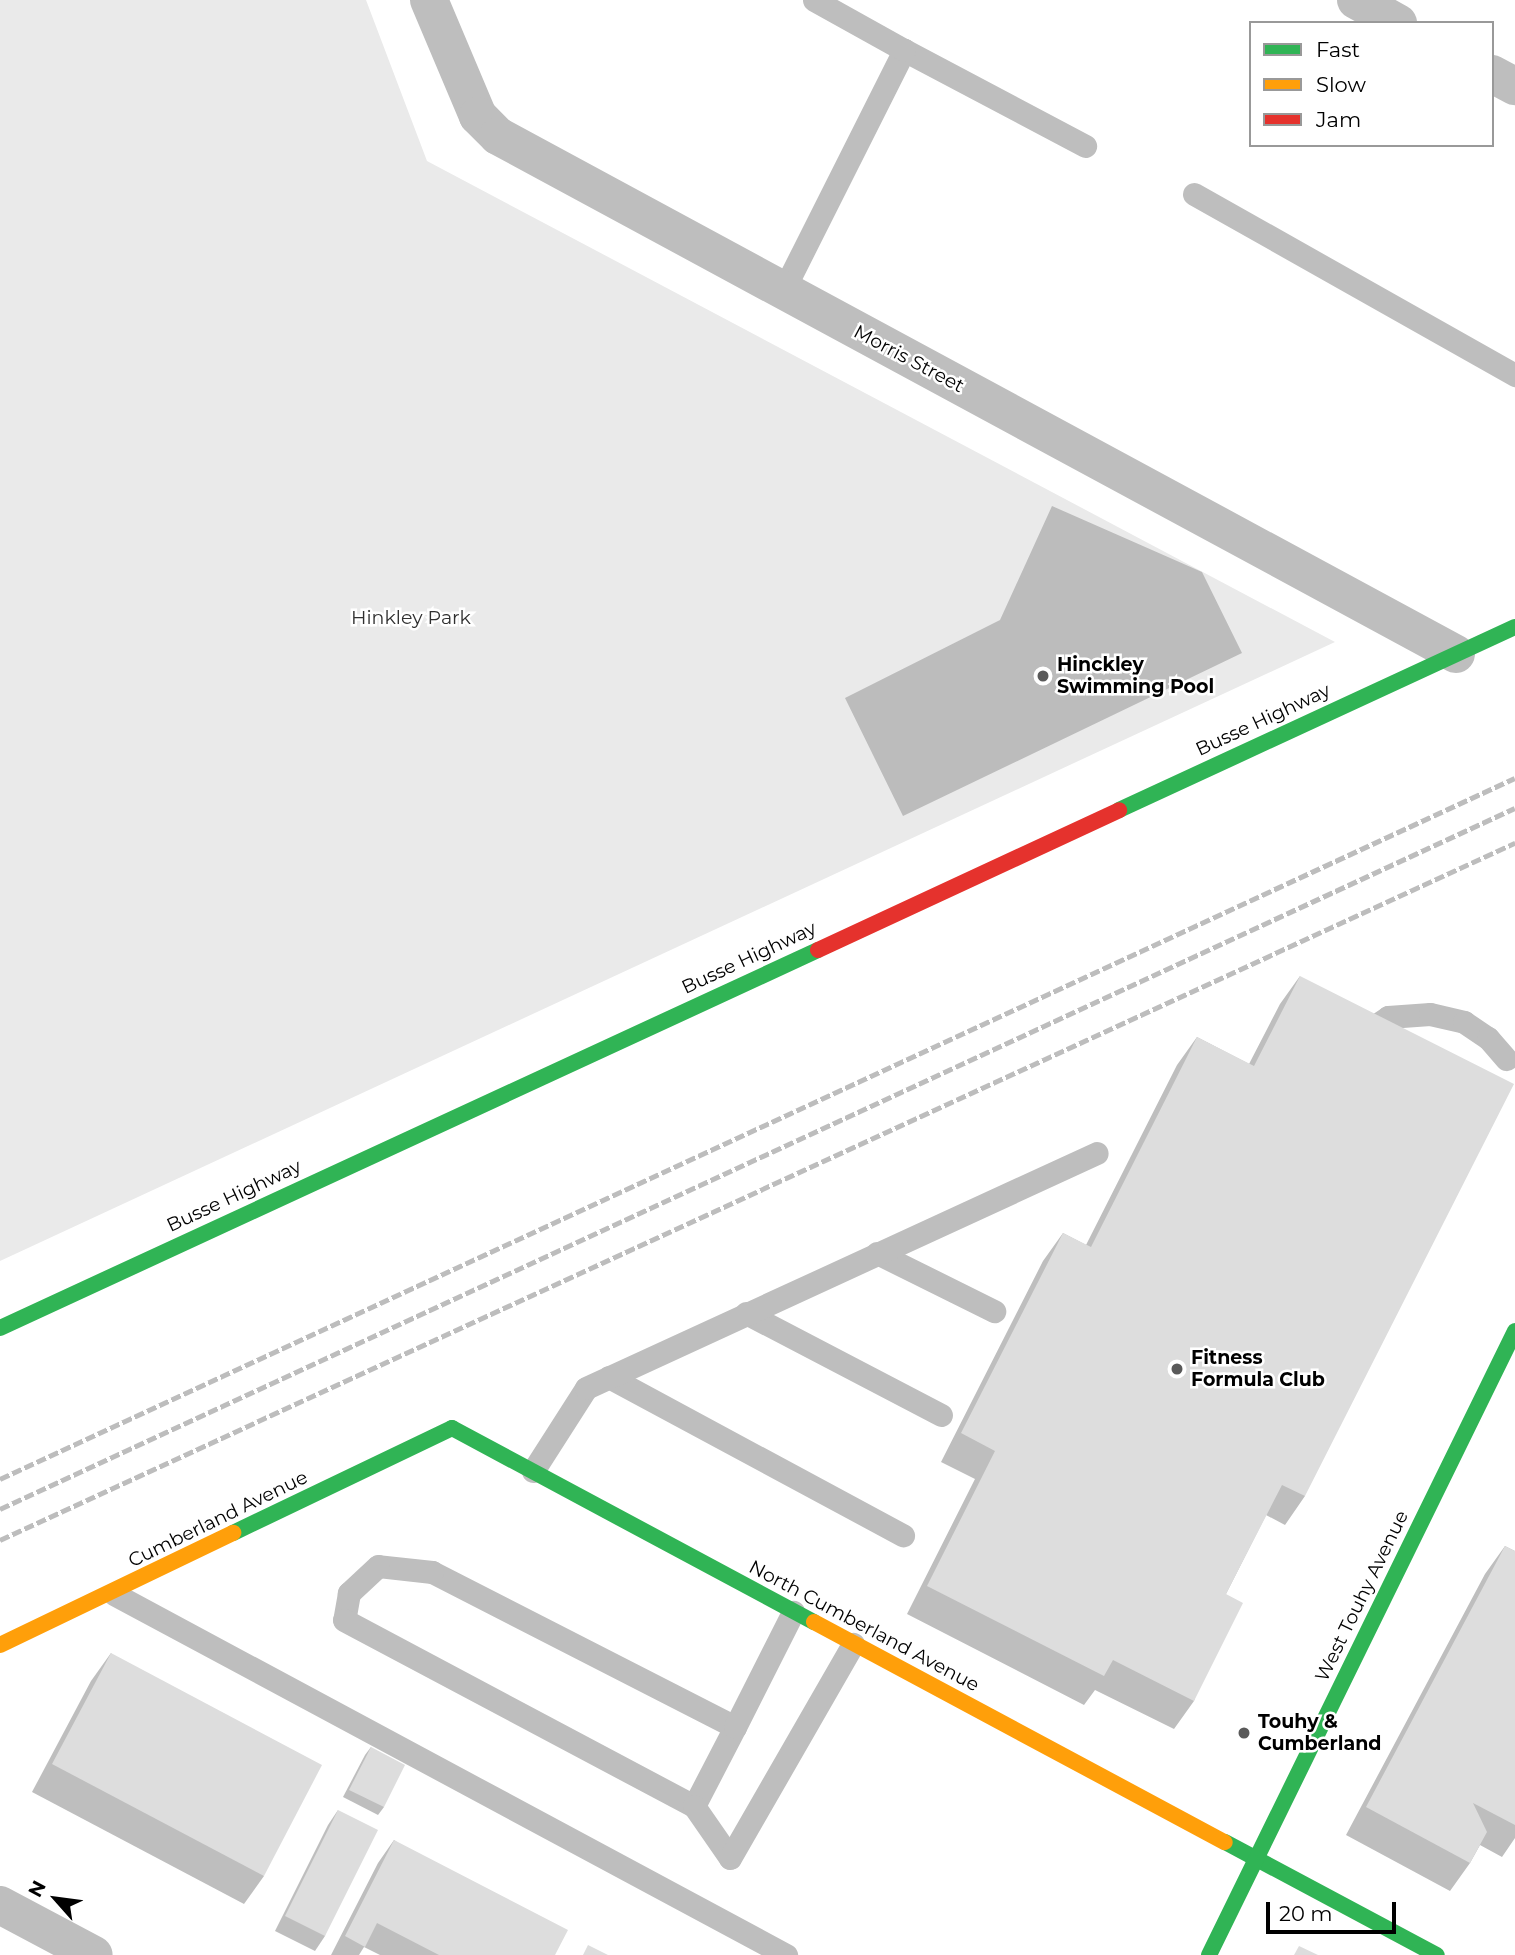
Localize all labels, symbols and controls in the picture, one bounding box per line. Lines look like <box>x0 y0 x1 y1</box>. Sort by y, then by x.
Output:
legend <box>1249 21 1494 147</box>
text: Fast <box>1316 37 1360 62</box>
text: Slow <box>1316 72 1366 97</box>
text: Jam <box>1316 107 1361 132</box>
street label: Morris Street <box>850 320 968 398</box>
park label: Hinkley Park <box>351 607 471 629</box>
place label: Hinckley Swimming Pool <box>1057 654 1214 698</box>
marker: Hinckley Swimming Pool <box>1035 668 1051 684</box>
street label: Busse Highway <box>1192 679 1334 761</box>
street label: Busse Highway <box>678 917 820 999</box>
street label: Busse Highway <box>163 1155 305 1237</box>
place label: Fitness Formula Club <box>1191 1347 1325 1391</box>
marker: Fitness Formula Club <box>1169 1361 1185 1377</box>
street label: Cumberland Avenue <box>125 1466 311 1572</box>
street label: West Touhy Avenue <box>1311 1507 1413 1685</box>
street label: North Cumberland Avenue <box>745 1556 983 1696</box>
place label: Touhy & Cumberland <box>1258 1711 1381 1755</box>
marker: Touhy & Cumberland <box>1236 1725 1252 1741</box>
north arrow <box>21 1864 91 1934</box>
text: N <box>23 1877 51 1901</box>
scale bar <box>1270 1888 1400 1932</box>
text: 20 m <box>1279 1901 1333 1926</box>

